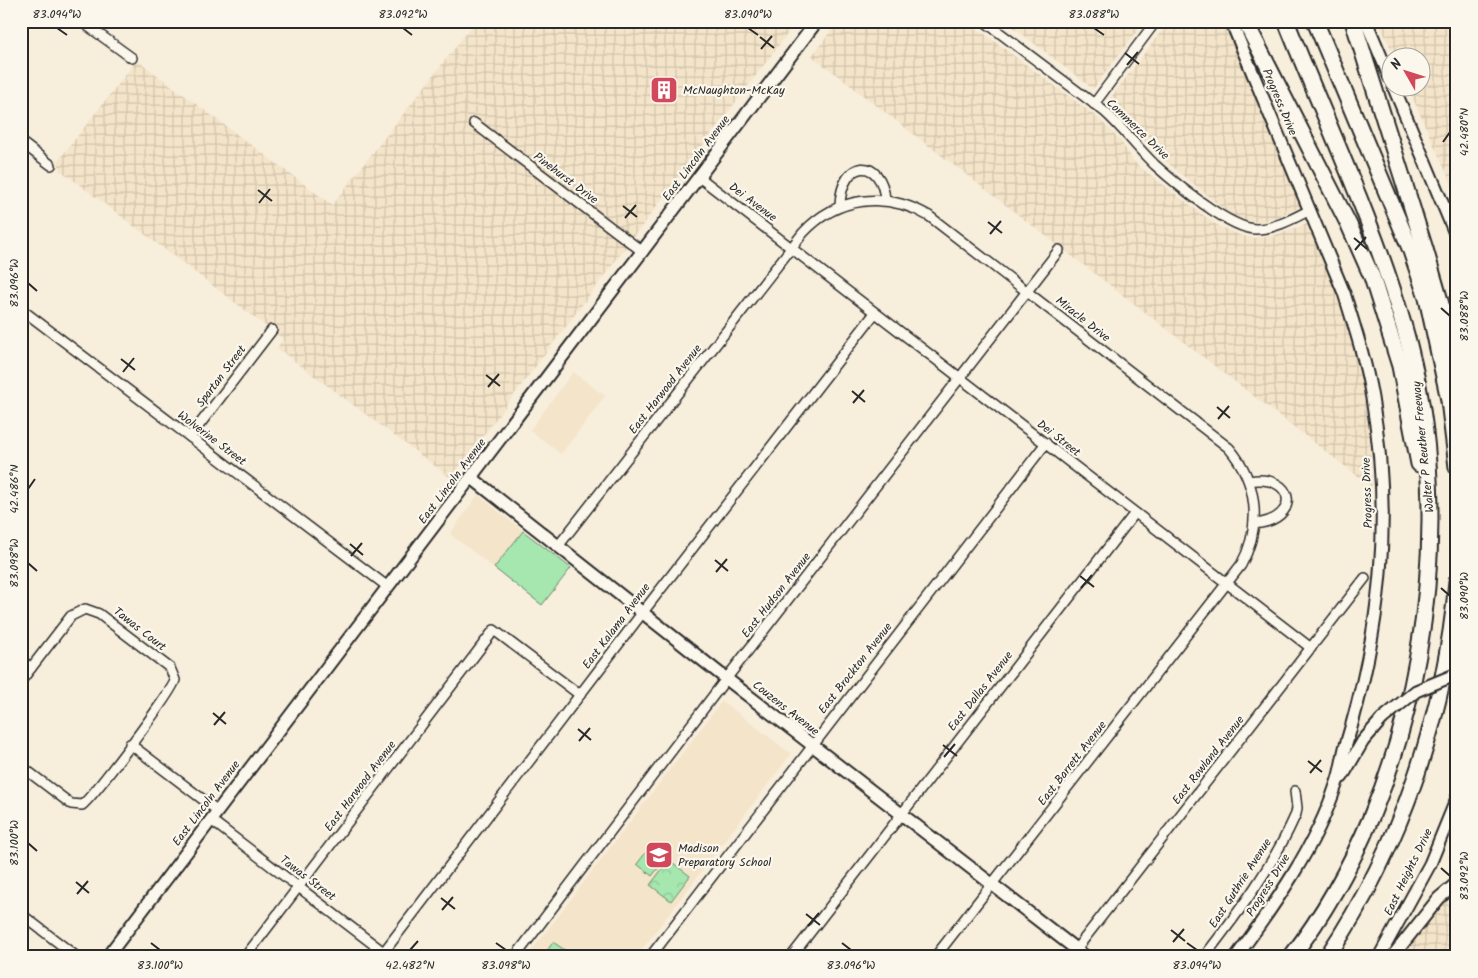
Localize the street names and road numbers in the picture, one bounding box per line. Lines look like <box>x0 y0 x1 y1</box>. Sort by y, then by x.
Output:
street label: Progress Drive <box>1257 66 1302 139</box>
street label: Commerce Drive <box>1102 94 1174 165</box>
street label: East Lincoln Avenue <box>658 111 735 205</box>
street label: Pinehurst Drive <box>529 148 603 209</box>
street label: Dei Avenue <box>725 178 781 227</box>
street label: Miracle Drive <box>1051 292 1115 347</box>
street label: East Harwood Avenue <box>624 340 707 438</box>
street label: Spartan Street <box>192 341 251 411</box>
street label: Walter P Reuther Freeway <box>1407 380 1440 514</box>
street label: Wolverine Street <box>173 406 250 471</box>
street label: Dei Street <box>1033 415 1085 462</box>
street label: East Lincoln Avenue <box>414 434 491 528</box>
street label: Progress Drive <box>1357 457 1378 529</box>
street label: East Hudson Avenue <box>737 548 816 642</box>
street label: East Kalama Avenue <box>578 579 656 673</box>
street label: Tawas Court <box>109 603 171 656</box>
street label: East Brockton Avenue <box>813 618 898 718</box>
street label: East Dallas Avenue <box>943 647 1018 736</box>
street label: Couzens Avenue <box>748 676 824 741</box>
street label: East Rowland Avenue <box>1167 711 1250 809</box>
street label: East Barrett Avenue <box>1033 716 1112 810</box>
street label: East Harwood Avenue <box>320 736 401 836</box>
street label: East Lincoln Avenue <box>168 756 245 850</box>
street label: East Heights Drive <box>1379 825 1438 919</box>
street label: East Guthrie Avenue <box>1204 834 1277 932</box>
street label: Progress Drive <box>1242 850 1296 920</box>
street label: Tawas Street <box>276 851 340 906</box>

